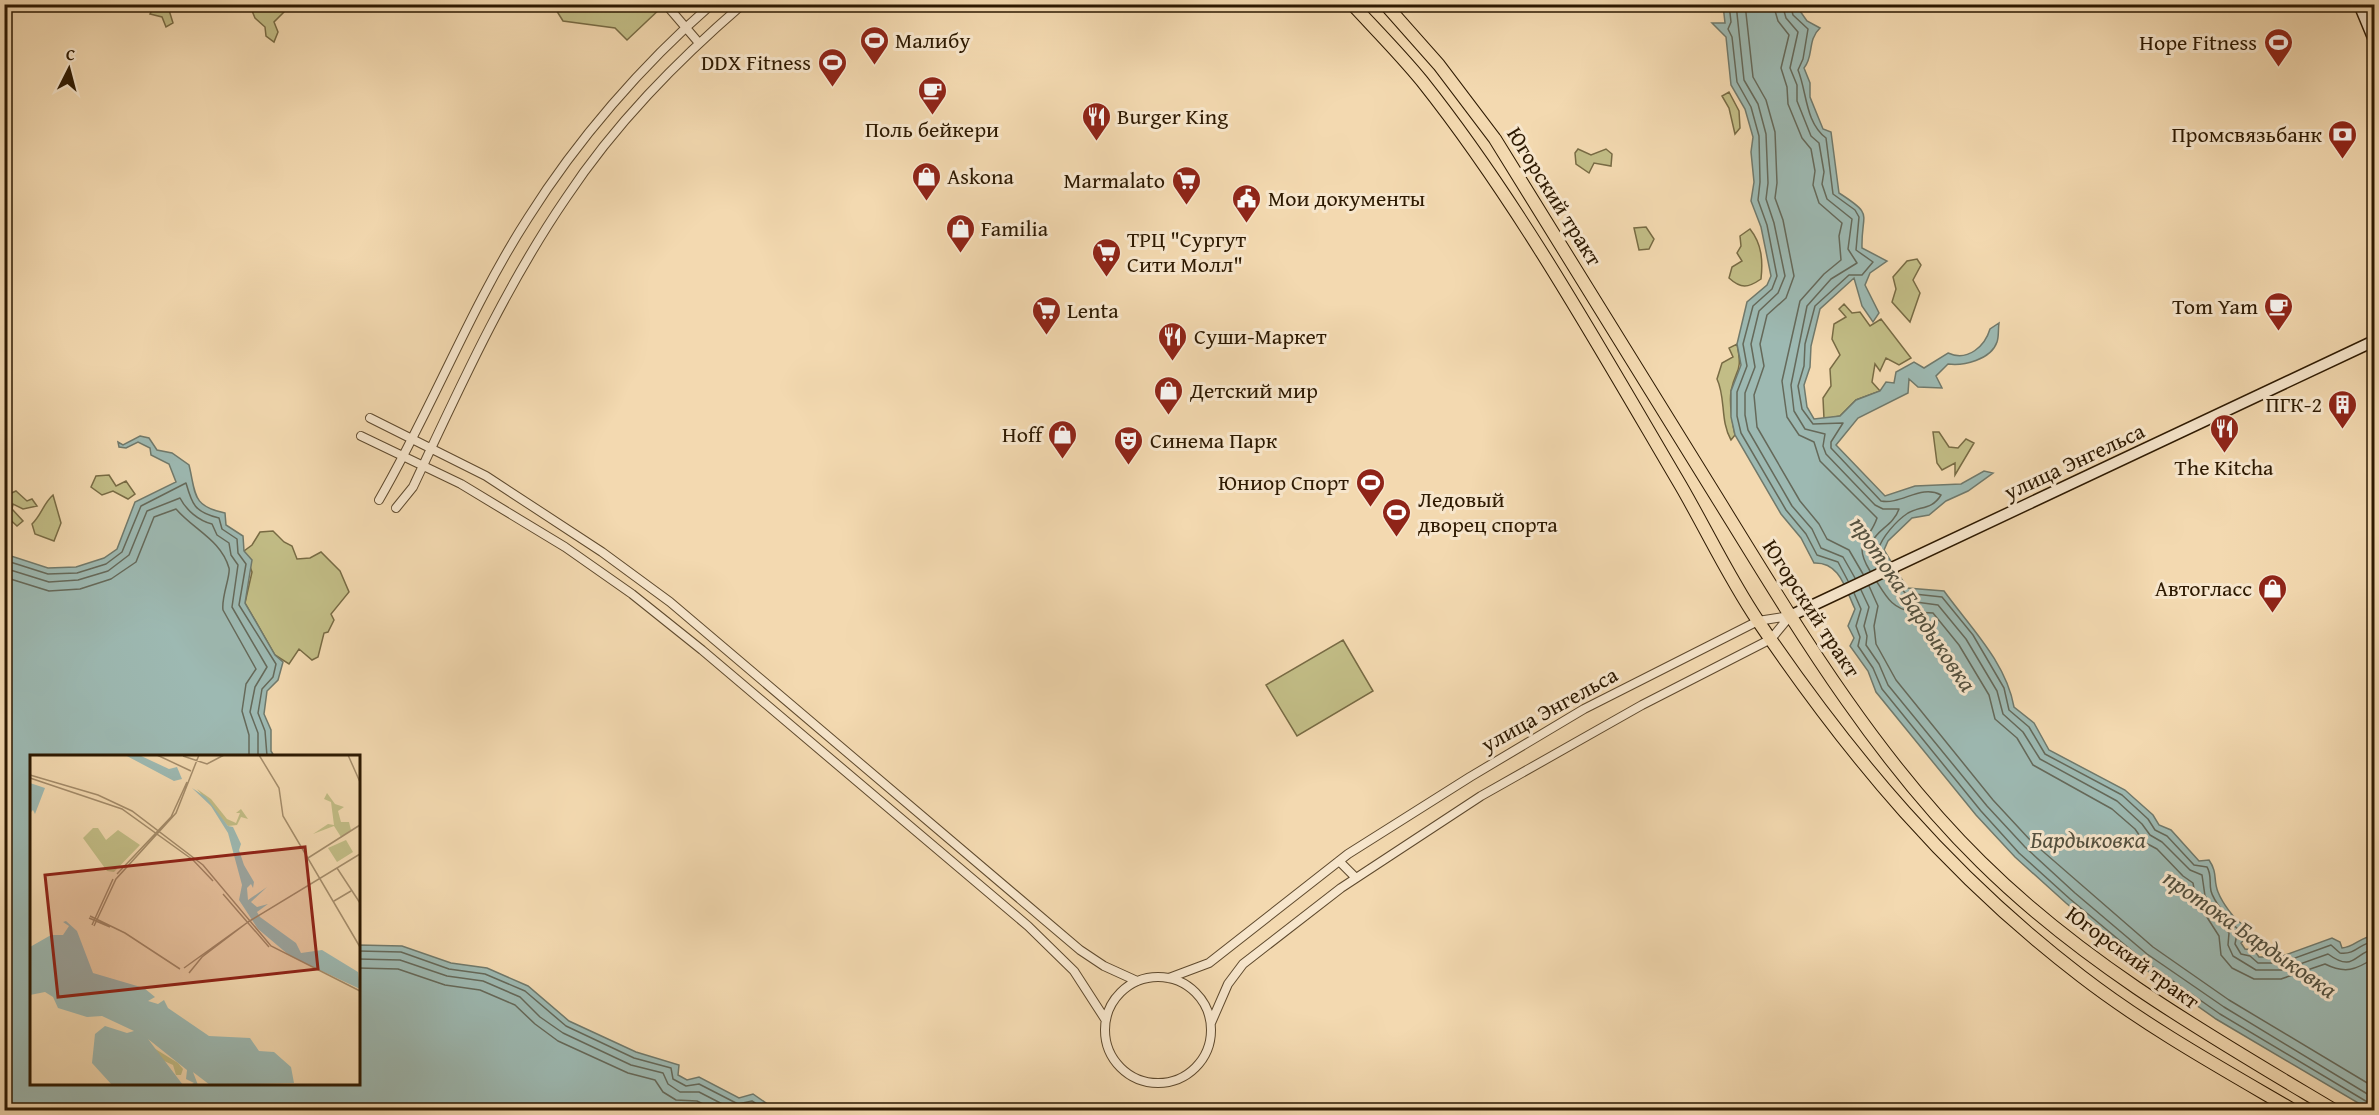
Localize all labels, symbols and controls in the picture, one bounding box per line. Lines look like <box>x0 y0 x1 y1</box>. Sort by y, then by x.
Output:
sports icon: Малибу <box>858 24 890 66</box>
place label: Малибу <box>895 24 970 56</box>
place label: Hope Fitness <box>2139 26 2257 58</box>
sports icon: Hope Fitness <box>2262 26 2294 68</box>
north arrow <box>39 39 99 99</box>
text: С <box>65 42 76 66</box>
place label: DDX Fitness <box>701 46 811 78</box>
sports icon: DDX Fitness <box>816 46 848 88</box>
cafe icon: Поль бейкери <box>916 74 948 116</box>
restaurant icon: Burger King <box>1080 100 1112 142</box>
place label: Burger King <box>1117 100 1228 132</box>
place label: Поль бейкери <box>865 113 999 145</box>
place label: Промсвязьбанк <box>2171 118 2322 150</box>
bank icon: Промсвязьбанк <box>2327 118 2359 160</box>
street label: Югорский тракт <box>1499 120 1611 272</box>
shop icon: Askona <box>910 160 942 202</box>
place label: Askona <box>947 160 1014 192</box>
place label: Marmalato <box>1064 164 1165 196</box>
supermarket icon: Marmalato <box>1170 164 1202 206</box>
public building icon: Мои документы <box>1231 182 1263 224</box>
place label: Мои документы <box>1268 182 1425 214</box>
shop icon: Familia <box>944 212 976 254</box>
place label: Familia <box>981 212 1049 244</box>
place label: ТРЦ "Сургут Сити Молл" <box>1127 223 1246 280</box>
supermarket icon: ТРЦ "Сургут Сити Молл" <box>1090 236 1122 278</box>
place label: Tom Yam <box>2172 290 2258 322</box>
cafe icon: Tom Yam <box>2263 290 2295 332</box>
supermarket icon: Lenta <box>1030 294 1062 336</box>
place label: Lenta <box>1067 294 1119 326</box>
restaurant icon: Суши-Маркет <box>1157 320 1189 362</box>
place label: Суши-Маркет <box>1194 320 1327 352</box>
shop icon: Детский мир <box>1153 374 1185 416</box>
place label: Детский мир <box>1189 374 1318 406</box>
place label: ПГК-2 <box>2265 388 2322 420</box>
building icon: ПГК-2 <box>2327 388 2359 430</box>
restaurant icon: The Kitcha <box>2208 412 2240 454</box>
street label: улица Энгельса <box>1997 414 2150 508</box>
place label: Hoff <box>1002 418 1045 450</box>
shop icon: Hoff <box>1047 418 1079 460</box>
theatre icon: Синема Парк <box>1113 424 1145 466</box>
place label: Синема Парк <box>1150 424 1278 456</box>
place label: The Kitcha <box>2175 451 2274 483</box>
place label: Юниор Спорт <box>1218 466 1349 498</box>
sports icon: Юниор Спорт <box>1354 466 1386 508</box>
place label: Ледовый дворец спорта <box>1418 483 1558 540</box>
sports icon: Ледовый дворец спорта <box>1381 496 1413 538</box>
water label: протока Бардыковка <box>1842 509 1985 699</box>
street label: Югорский тракт <box>1755 533 1869 684</box>
place label: Автогласс <box>2155 572 2252 604</box>
shop icon: Автогласс <box>2257 572 2289 614</box>
street label: улица Энгельса <box>1474 658 1624 760</box>
inset map <box>30 755 360 1085</box>
water label: Бардыковка <box>2030 822 2146 857</box>
water label: протока Бардыковка <box>2156 860 2344 1007</box>
street label: Югорский тракт <box>2059 897 2207 1017</box>

